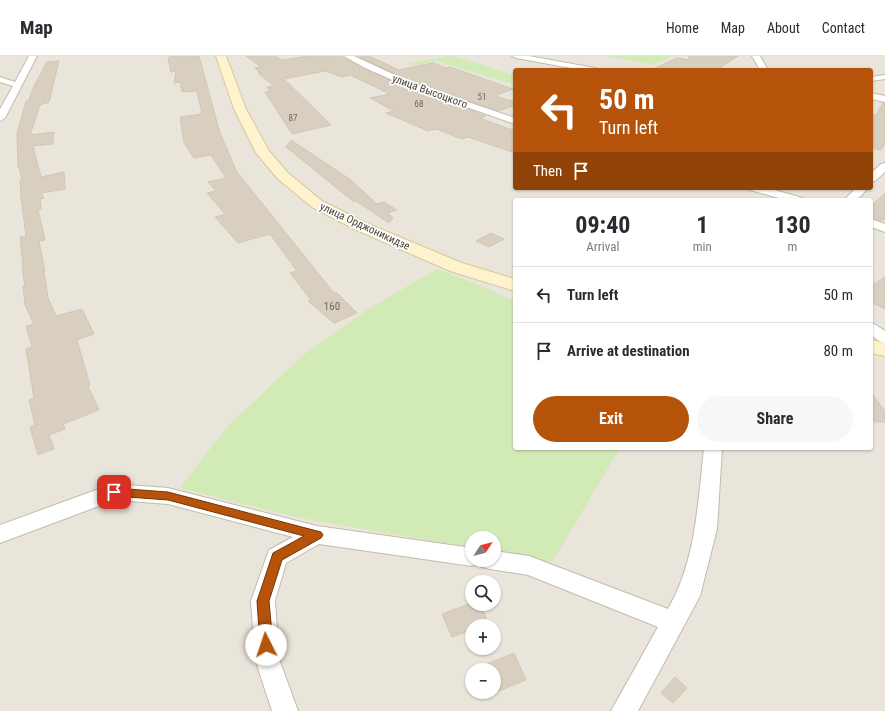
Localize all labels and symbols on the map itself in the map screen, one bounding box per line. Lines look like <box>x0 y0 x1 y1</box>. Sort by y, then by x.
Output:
street label: улица Высоцкого <box>390 72 470 111</box>
house number: 51 <box>478 92 486 102</box>
house number: 68 <box>415 99 423 109</box>
house number: 87 <box>289 113 298 123</box>
street label: улица Орджоникидзе <box>318 200 412 253</box>
house number: 160 <box>324 300 340 313</box>
pin <box>97 475 131 509</box>
north arrow <box>465 531 501 567</box>
position arrow <box>245 624 287 666</box>

